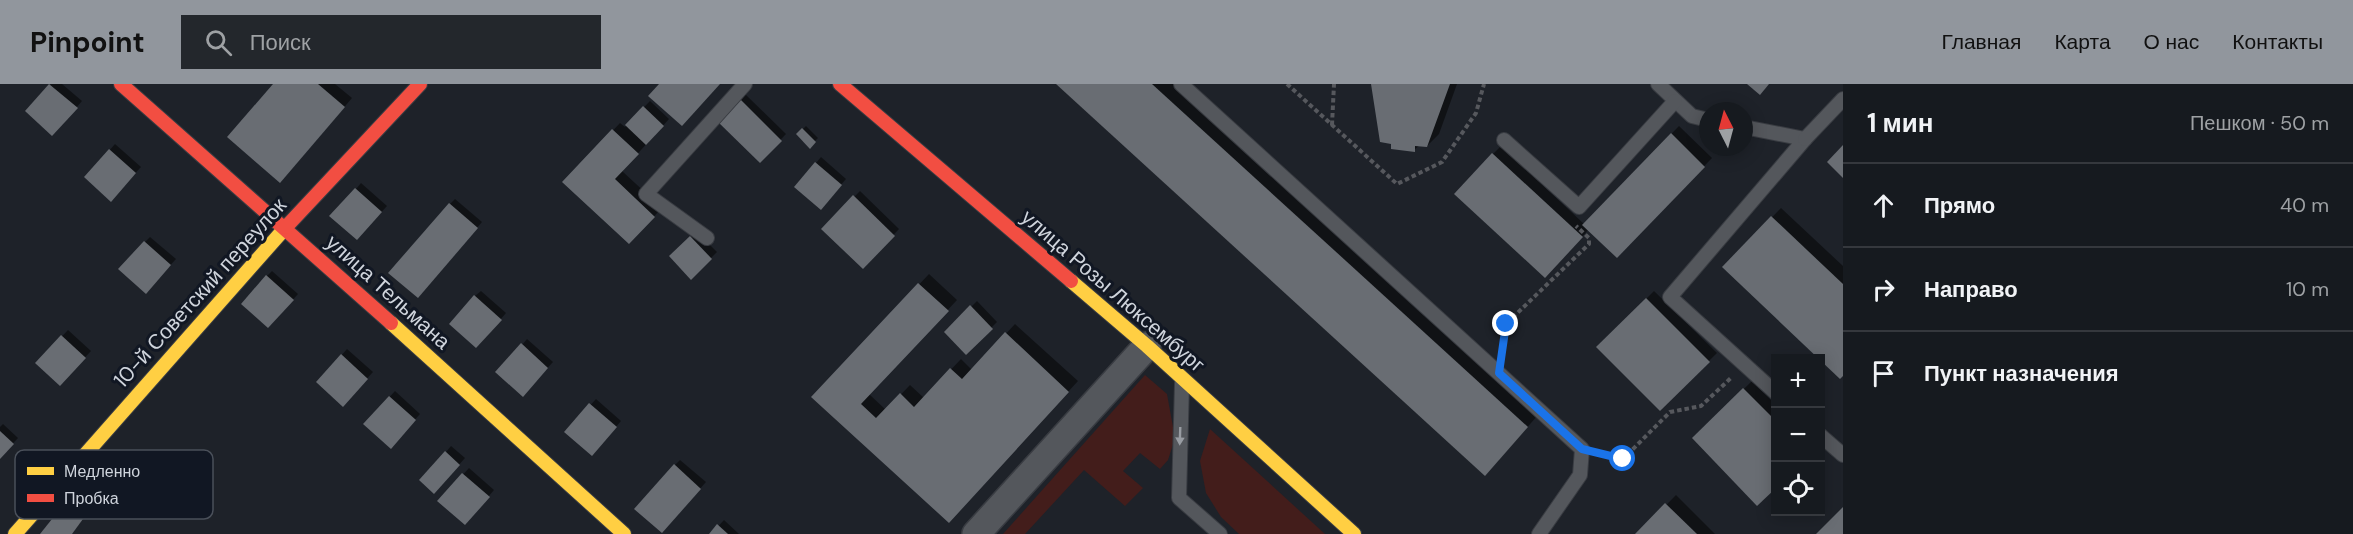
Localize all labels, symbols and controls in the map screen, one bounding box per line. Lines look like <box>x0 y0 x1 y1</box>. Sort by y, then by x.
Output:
search box <box>181 15 601 69</box>
text: Pinpoint <box>30 24 145 61</box>
icon: search <box>202 26 235 59</box>
text: Поиск <box>250 28 311 57</box>
text: Главная <box>1941 28 2021 56</box>
text: Карта <box>2054 28 2111 56</box>
text: О нас <box>2144 28 2199 56</box>
text: Контакты <box>2232 28 2323 56</box>
north arrow <box>1699 102 1753 156</box>
text: 1 мин <box>1867 106 1934 140</box>
text: Пешком · 50 m <box>2190 110 2329 136</box>
icon: ahead <box>1867 189 1900 222</box>
text: Прямо <box>1924 191 1995 220</box>
street label: 10-й Советский переулок <box>107 192 293 394</box>
text: 40 m <box>2280 192 2329 218</box>
street label: улица Розы Люксембург <box>1015 203 1211 379</box>
street label: улица Тельмана <box>320 229 457 356</box>
icon: right <box>1867 273 1900 306</box>
text: Направо <box>1924 275 2018 304</box>
text: 10 m <box>2286 276 2329 302</box>
route end <box>1492 310 1518 336</box>
map controls <box>1771 354 1825 516</box>
button: + <box>1771 354 1825 408</box>
icon: arrive <box>1867 357 1900 390</box>
text: Пункт назначения <box>1924 359 2119 388</box>
button: − <box>1771 408 1825 462</box>
one-way arrow <box>1176 426 1185 445</box>
route start <box>1609 445 1635 471</box>
legend <box>15 450 213 519</box>
text: Медленно <box>64 461 140 482</box>
button: locate <box>1771 462 1825 516</box>
text: Пробка <box>64 488 119 509</box>

